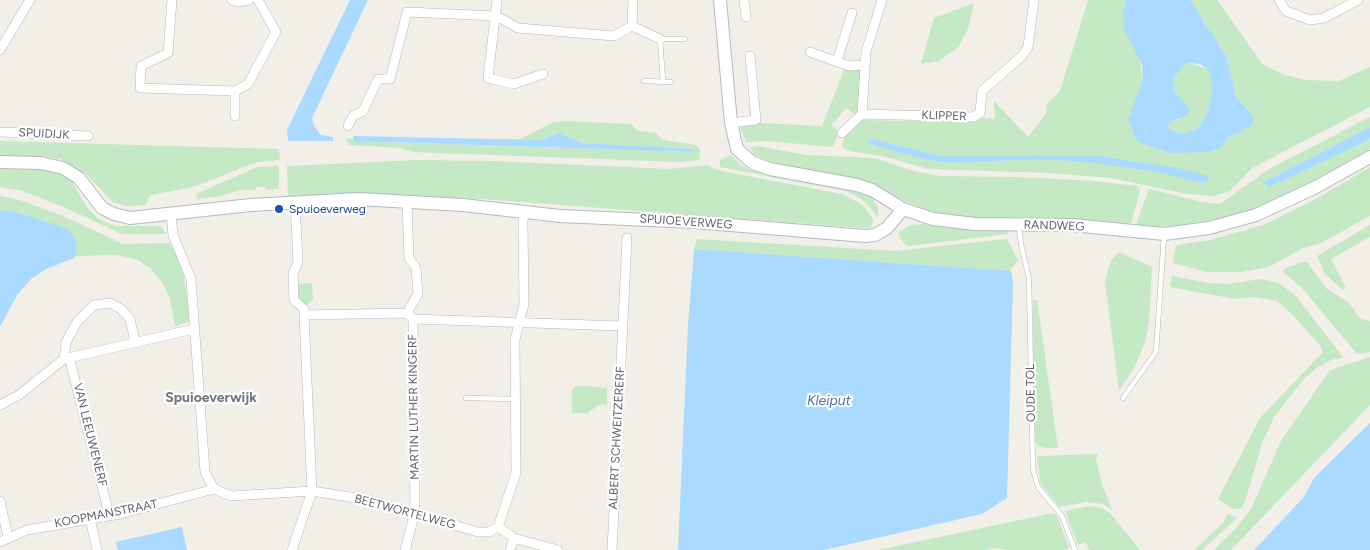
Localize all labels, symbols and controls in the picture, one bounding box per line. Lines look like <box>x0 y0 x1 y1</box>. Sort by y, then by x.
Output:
street label: KLIPPER <box>921 108 967 124</box>
street label: SPUIDIJK <box>18 125 70 143</box>
place label: Spuioeverweg <box>289 202 366 216</box>
marker: Spuioeverweg <box>273 203 285 215</box>
street label: SPUIOEVERWEG <box>639 212 733 232</box>
street label: RANDWEG <box>1023 218 1085 234</box>
street label: MARTIN LUTHER KINGERF <box>406 334 422 480</box>
street label: OUDE TOL <box>1023 364 1039 422</box>
street label: ALBERT SCHWEITZERERF <box>606 366 628 510</box>
street label: VAN LEEUWENERF <box>70 382 110 488</box>
district label: Spuioeverwijk <box>165 390 257 406</box>
water label: Kleiput <box>807 393 851 409</box>
street label: BEETWORTELWEG <box>353 492 457 532</box>
street label: KOOPMANSTRAAT <box>53 497 159 531</box>

